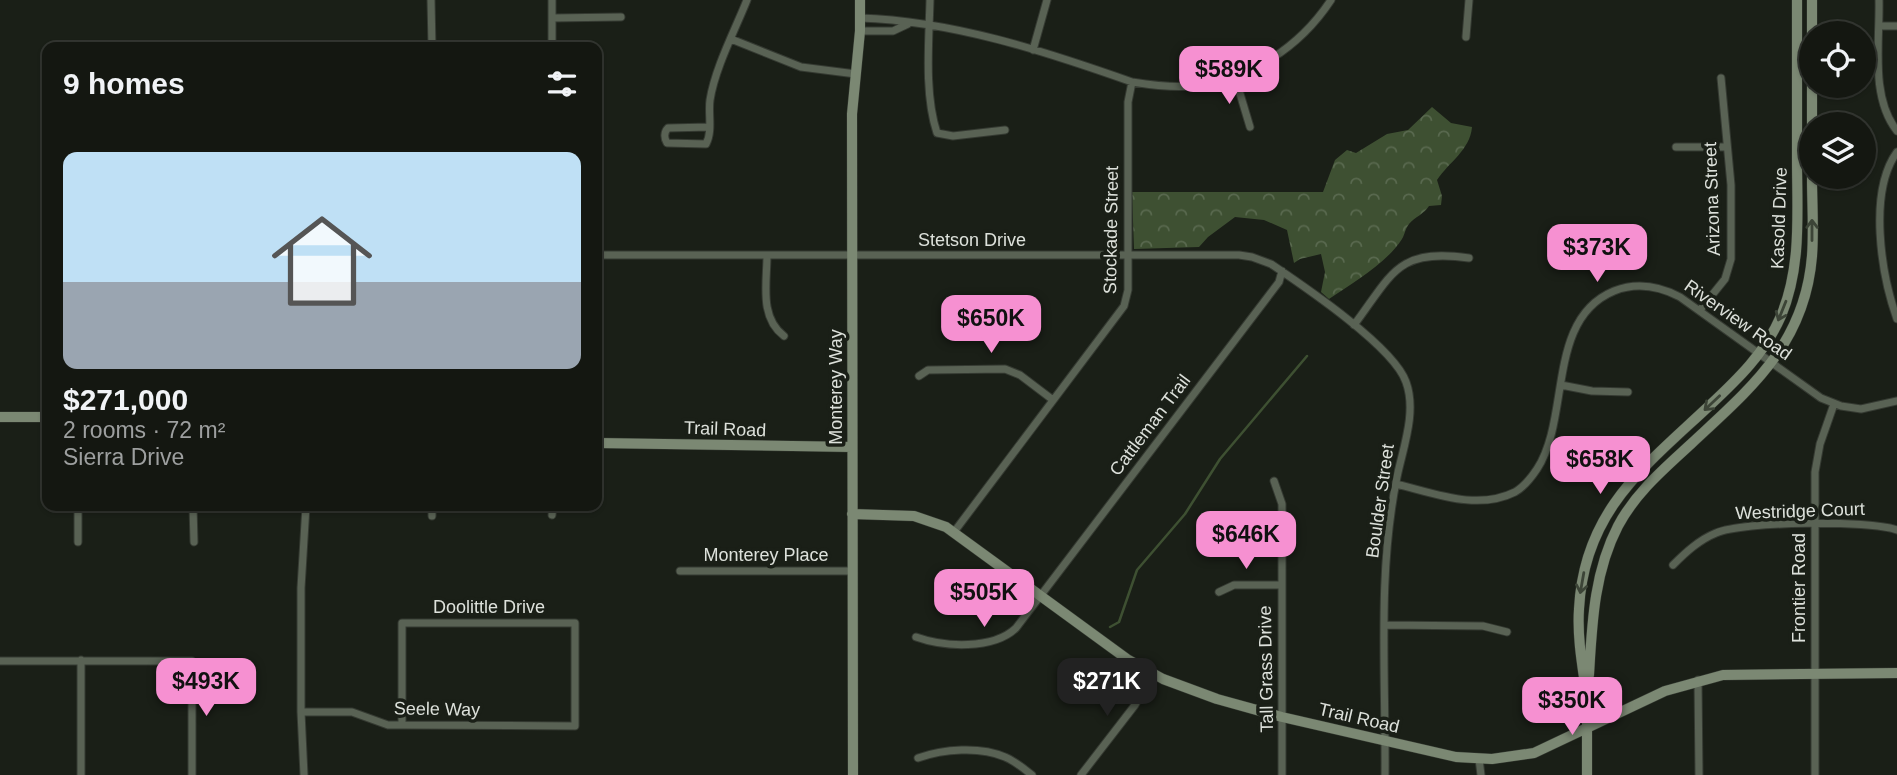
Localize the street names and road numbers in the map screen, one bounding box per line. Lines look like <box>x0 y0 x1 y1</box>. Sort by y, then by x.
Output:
street label: Arizona Street <box>1700 142 1724 256</box>
street label: Stockade Street <box>1100 166 1122 294</box>
street label: Kasold Drive <box>1767 167 1791 269</box>
street label: Stetson Drive <box>918 230 1026 250</box>
street label: Riverview Road <box>1681 276 1795 364</box>
street label: Monterey Way <box>826 329 846 445</box>
street label: Cattleman Trail <box>1106 371 1194 479</box>
street label: Trail Road <box>683 418 767 440</box>
street label: Boulder Street <box>1362 443 1398 559</box>
street label: Westridge Court <box>1735 499 1865 523</box>
street label: Frontier Road <box>1789 533 1809 643</box>
street label: Monterey Place <box>703 545 829 565</box>
street label: Doolittle Drive <box>433 597 545 617</box>
street label: Tall Grass Drive <box>1255 605 1277 733</box>
street label: Seele Way <box>394 698 480 720</box>
street label: Trail Road <box>1317 699 1401 737</box>

